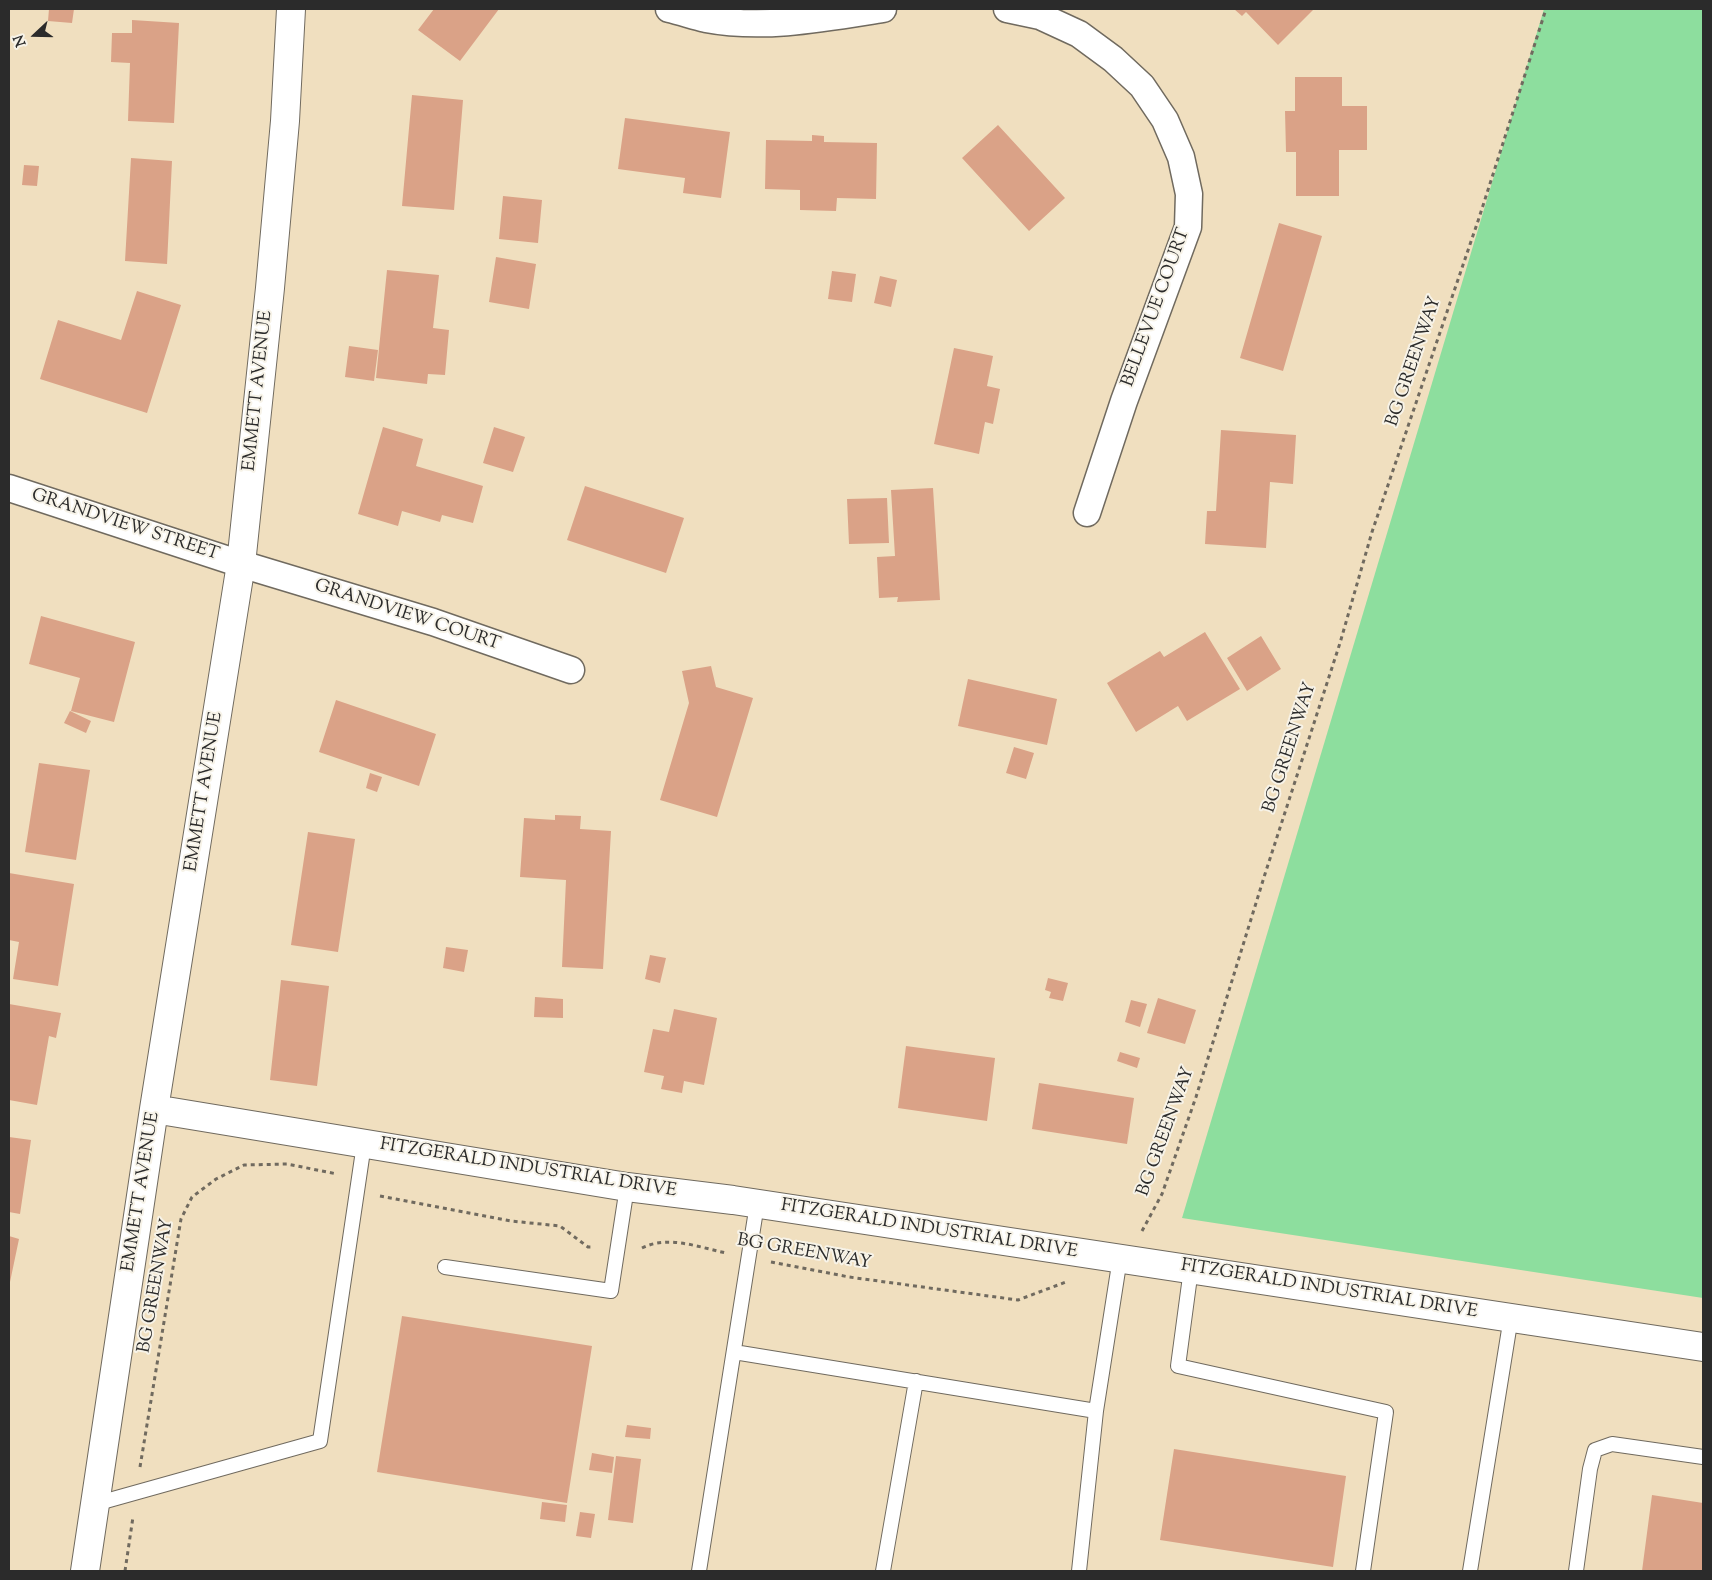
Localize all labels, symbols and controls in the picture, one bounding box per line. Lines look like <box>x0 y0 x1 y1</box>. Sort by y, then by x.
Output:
north arrow <box>10 10 60 60</box>
text: N <box>10 32 32 49</box>
street label: BELLEVUE COURT <box>1118 226 1196 390</box>
street label: BG GREENWAY <box>1383 294 1447 430</box>
street label: EMMETT AVENUE <box>240 310 278 472</box>
street label: GRANDVIEW STREET <box>28 485 222 567</box>
street label: GRANDVIEW COURT <box>311 576 503 656</box>
street label: BG GREENWAY <box>1260 680 1322 816</box>
street label: EMMETT AVENUE <box>182 711 228 873</box>
street label: BG GREENWAY <box>1134 1064 1200 1200</box>
street label: EMMETT AVENUE <box>119 1111 165 1273</box>
street label: FITZGERALD INDUSTRIAL DRIVE <box>378 1135 678 1203</box>
street label: FITZGERALD INDUSTRIAL DRIVE <box>779 1196 1079 1264</box>
street label: BG GREENWAY <box>135 1217 179 1355</box>
street label: BG GREENWAY <box>735 1231 873 1275</box>
street label: FITZGERALD INDUSTRIAL DRIVE <box>1179 1256 1479 1324</box>

